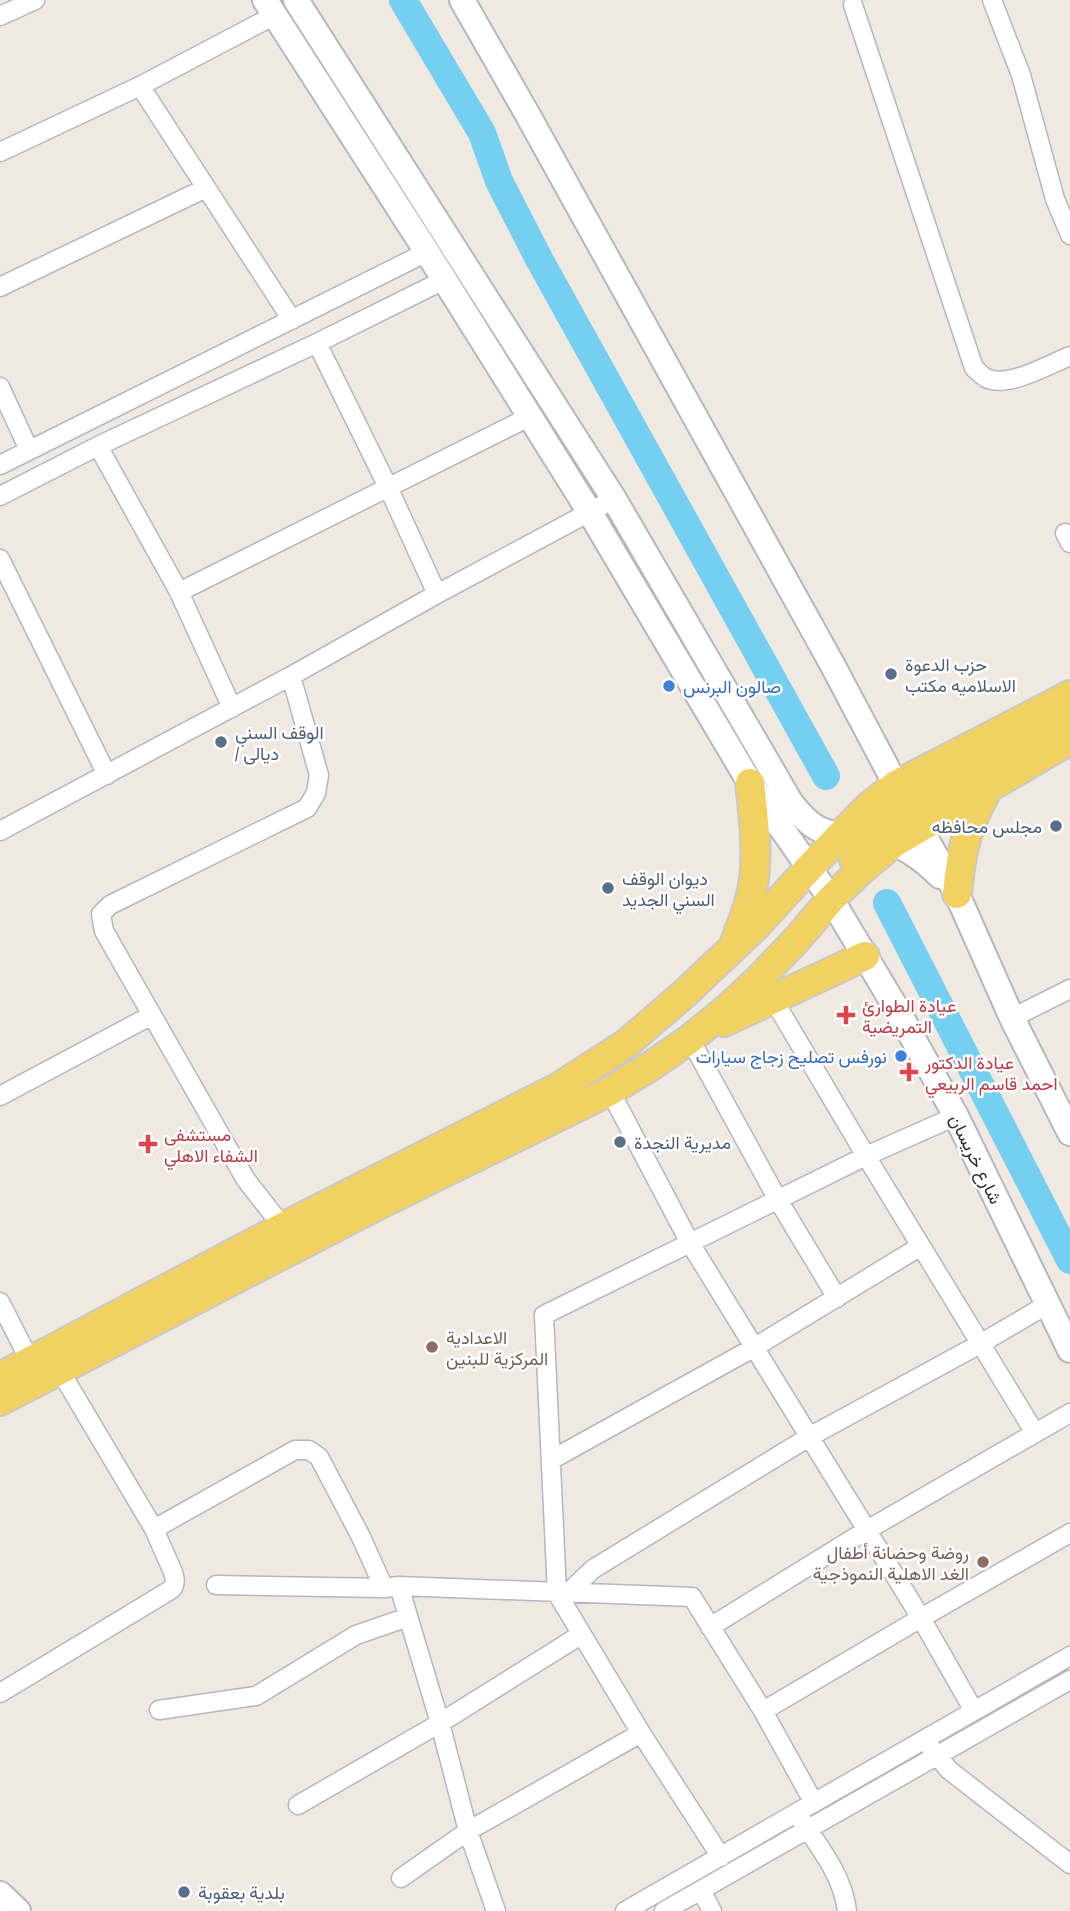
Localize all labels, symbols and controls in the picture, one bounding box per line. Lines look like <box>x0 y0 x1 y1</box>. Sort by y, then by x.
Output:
place label: حزب الدعوة الاسلاميه مكتب <box>905 652 1016 698</box>
marker: حزب الدعوة الاسلاميه مكتب <box>883 666 899 682</box>
place label: صالون البرنس <box>683 674 781 699</box>
marker: صالون البرنس <box>661 678 677 694</box>
place label: الوقف السني / ديالى <box>235 720 324 766</box>
marker: الوقف السني / ديالى <box>213 734 229 750</box>
place label: مجلس محافظه <box>932 814 1042 839</box>
marker: مجلس محافظه <box>1048 818 1064 834</box>
place label: ديوان الوقف السني الجديد <box>622 866 715 915</box>
marker: ديوان الوقف السني الجديد <box>600 880 616 896</box>
place label: عيادة الطوارئ التمريضية <box>862 993 956 1039</box>
marker: عيادة الطوارئ التمريضية <box>836 1005 856 1025</box>
place label: نورفس تصليح زجاج سيارات <box>696 1044 887 1069</box>
marker: نورفس تصليح زجاج سيارات <box>893 1048 909 1064</box>
place label: عيادة الدكتور احمد قاسم الربيعي <box>924 1050 1058 1099</box>
marker: عيادة الدكتور احمد قاسم الربيعي <box>899 1062 919 1082</box>
street label: شارع خريسان <box>944 1110 1008 1208</box>
place label: مستشفى الشفاء الاهلي <box>164 1122 258 1171</box>
place label: مديرية النجدة <box>634 1130 731 1155</box>
marker: مستشفى الشفاء الاهلي <box>138 1134 158 1154</box>
marker: مديرية النجدة <box>612 1134 628 1150</box>
place label: الاعدادية المركزية للبنين <box>446 1325 548 1371</box>
marker: الاعدادية المركزية للبنين <box>424 1339 440 1355</box>
place label: روضة وحضانة أطفال الغد الاهلية النموذجية <box>813 1540 969 1586</box>
marker: روضة وحضانة أطفال الغد الاهلية النموذجية <box>975 1554 991 1570</box>
place label: بلدية بعقوبة <box>198 1880 285 1905</box>
marker: بلدية بعقوبة <box>176 1884 192 1900</box>

